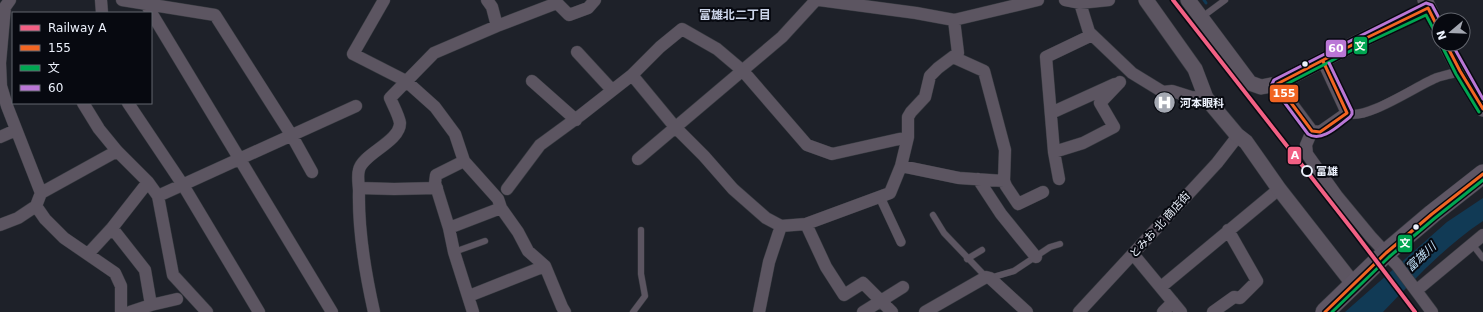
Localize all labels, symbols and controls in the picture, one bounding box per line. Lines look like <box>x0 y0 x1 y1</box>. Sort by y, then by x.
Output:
district label: 富雄北二丁目 <box>699 8 771 22</box>
legend <box>12 12 152 104</box>
north arrow <box>1431 12 1471 52</box>
text: Railway A <box>48 21 107 35</box>
text: N <box>1434 29 1450 42</box>
line badge: 文 <box>1353 36 1368 55</box>
line badge: 60 <box>1325 39 1347 58</box>
text: 文 <box>1355 40 1366 53</box>
text: 155 <box>48 41 71 55</box>
text: 60 <box>1328 42 1344 55</box>
unlabelled marker <box>1300 59 1310 69</box>
text: 文 <box>48 61 60 75</box>
text: 60 <box>48 81 63 95</box>
line badge: 155 <box>1269 84 1299 103</box>
text: 155 <box>1273 87 1295 100</box>
hospital icon: 河本眼科 <box>1151 90 1177 116</box>
place label: 河本眼科 <box>1180 97 1224 110</box>
line badge: A <box>1287 146 1302 165</box>
text: A <box>1291 149 1300 162</box>
marker: 富雄 <box>1301 165 1313 177</box>
place label: 富雄 <box>1316 165 1338 178</box>
street label: とみお 北 商店街 <box>1127 189 1193 261</box>
unlabelled marker <box>1411 222 1421 232</box>
line badge: 文 <box>1397 234 1413 253</box>
text: 文 <box>1400 237 1411 250</box>
water label: 富雄川 <box>1403 238 1440 274</box>

